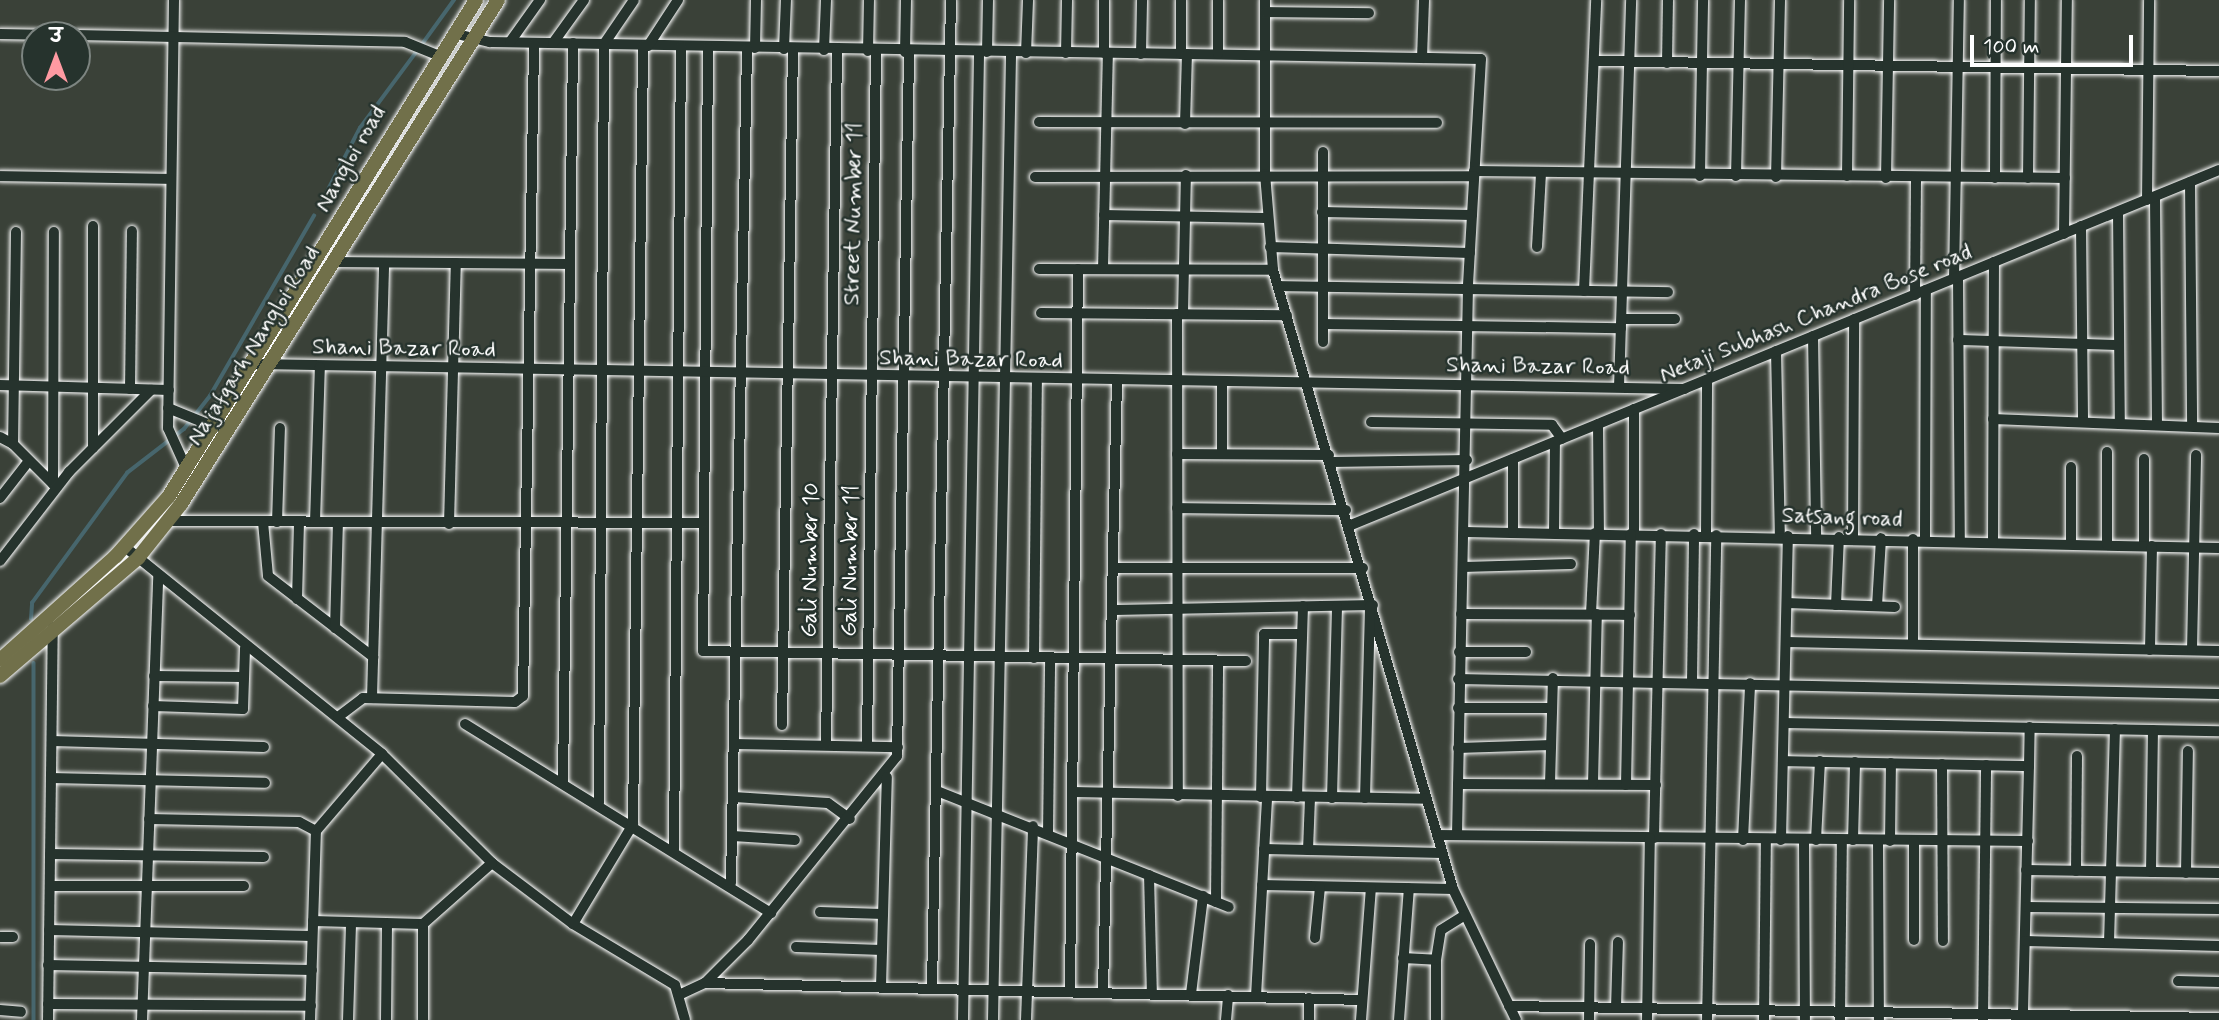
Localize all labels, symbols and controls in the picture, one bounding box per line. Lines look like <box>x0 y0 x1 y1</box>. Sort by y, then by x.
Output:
north arrow <box>21 21 91 91</box>
scale bar <box>1974 21 2137 65</box>
text: उ <box>50 24 62 49</box>
text: 100 m <box>1983 33 2039 61</box>
street label: Nangloi road <box>309 101 393 217</box>
street label: Street Number 11 <box>839 125 869 303</box>
street label: Netaji Subhash Chandra Bose road <box>1656 239 1976 389</box>
street label: Najafgarh Nangloi Road <box>181 241 327 451</box>
street label: Shani Bazar Road <box>314 334 494 364</box>
street label: Shani Bazar Road <box>881 345 1061 375</box>
street label: Shani Bazar Road <box>1448 352 1628 382</box>
street label: Gali Number 10 <box>796 482 826 638</box>
street label: Gali Number 11 <box>836 485 866 637</box>
street label: Satsang road <box>1781 502 1903 534</box>

